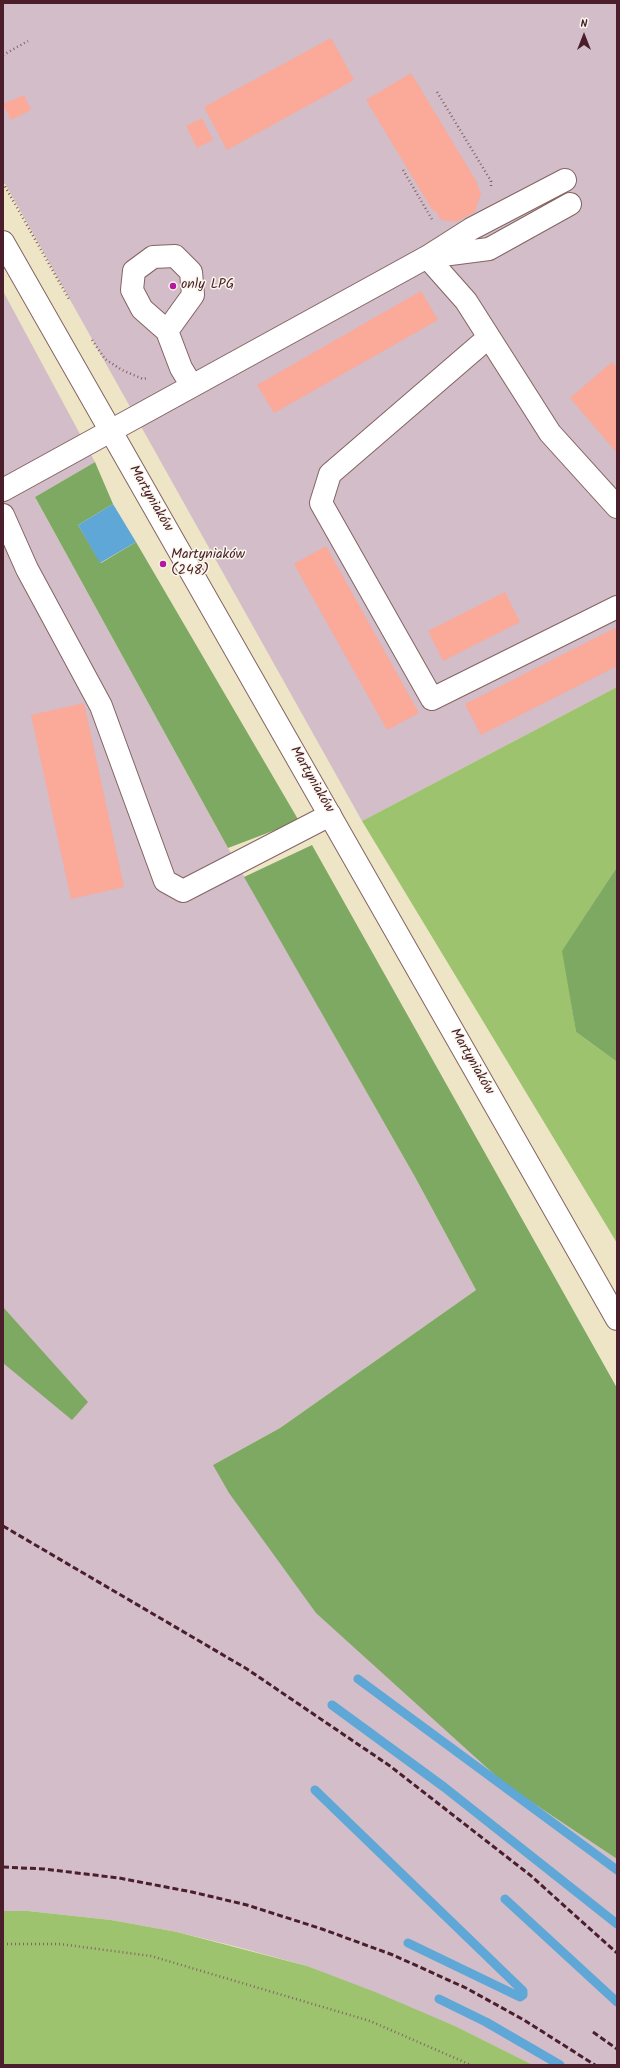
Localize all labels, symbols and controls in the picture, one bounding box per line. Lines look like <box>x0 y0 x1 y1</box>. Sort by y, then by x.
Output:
text: N <box>581 15 587 33</box>
north arrow <box>564 16 604 56</box>
place label: only LPG <box>181 278 234 294</box>
marker: only LPG <box>168 281 178 291</box>
street label: Martyniaków <box>124 463 176 535</box>
place label: Martyniaków (248) <box>171 548 245 580</box>
marker: Martyniaków (248) <box>158 559 168 569</box>
street label: Martyniaków <box>285 744 337 816</box>
street label: Martyniaków <box>445 1026 497 1098</box>

